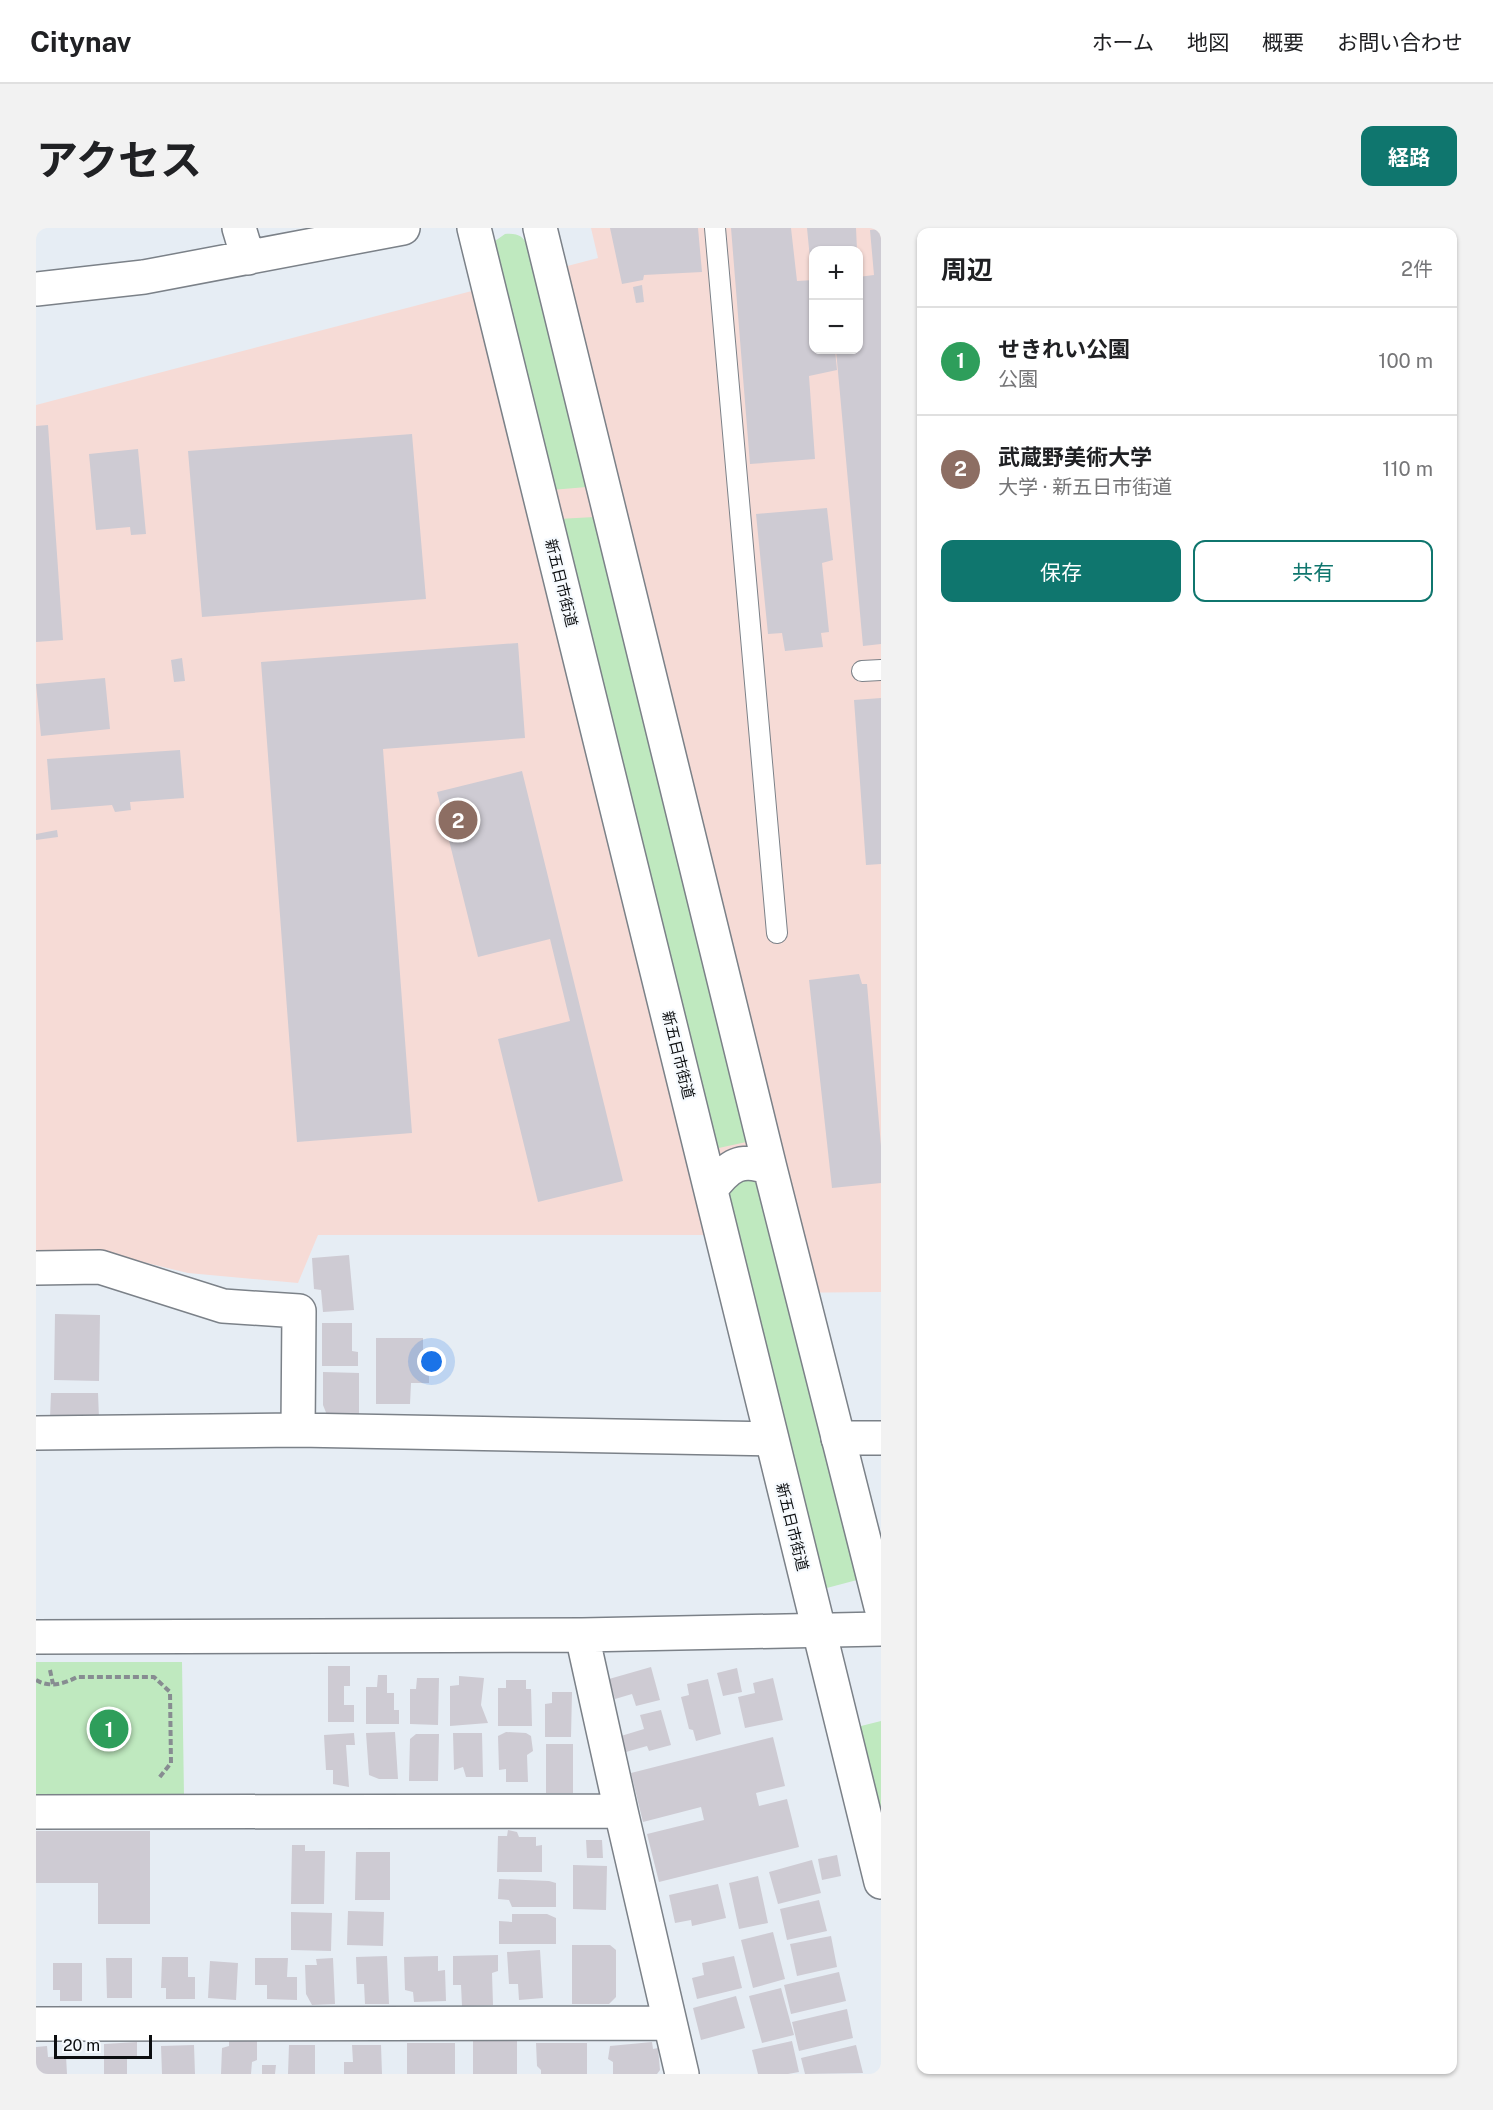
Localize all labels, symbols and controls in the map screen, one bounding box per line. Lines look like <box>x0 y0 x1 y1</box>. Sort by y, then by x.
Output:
text: Citynav <box>30 25 131 58</box>
text: ホーム <box>1092 30 1154 55</box>
text: 地図 <box>1187 30 1229 55</box>
text: 概要 <box>1262 30 1304 55</box>
text: お問い合わせ <box>1337 30 1463 55</box>
button: 経路 <box>1361 126 1457 186</box>
text: アクセス <box>36 135 202 184</box>
map controls <box>809 246 863 354</box>
button: + <box>809 246 863 300</box>
text: 周辺 <box>941 254 993 285</box>
text: 2件 <box>1401 257 1433 281</box>
button: − <box>809 300 863 354</box>
text: せきれい公園 <box>998 336 1130 362</box>
text: 1 <box>956 349 965 373</box>
text: 100 m <box>1378 349 1433 373</box>
text: 公園 <box>998 367 1038 391</box>
text: 武蔵野美術大学 <box>998 444 1152 470</box>
text: 2 <box>954 457 967 481</box>
text: 110 m <box>1382 457 1433 481</box>
text: 大学 · 新五日市街道 <box>998 475 1172 499</box>
street label: 新五日市街道 <box>542 537 581 629</box>
button: 保存 <box>941 540 1181 602</box>
button: 共有 <box>1193 540 1433 602</box>
pin: 2 <box>438 798 478 842</box>
street label: 新五日市街道 <box>659 1009 698 1101</box>
your location <box>417 1347 446 1376</box>
street label: 新五日市街道 <box>773 1481 812 1573</box>
pin: 1 <box>90 1706 128 1752</box>
scale bar <box>54 2032 152 2060</box>
text: 20 m <box>63 2036 100 2055</box>

